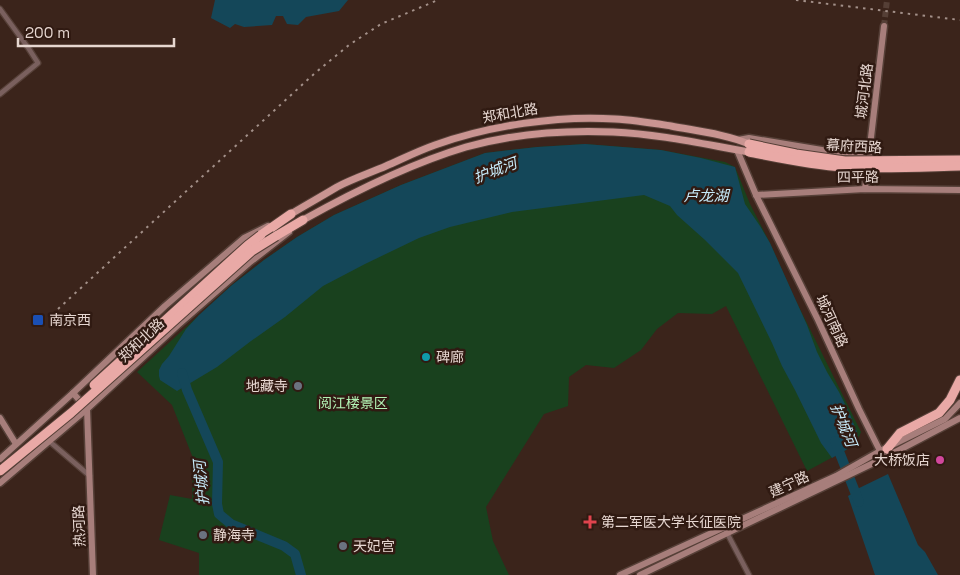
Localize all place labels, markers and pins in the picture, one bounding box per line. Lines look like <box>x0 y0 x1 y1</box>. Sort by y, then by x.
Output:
place label: 南京西 <box>49 311 91 329</box>
marker: 南京西 <box>31 313 45 327</box>
place label: 碑廊 <box>436 348 464 366</box>
marker: 碑廊 <box>420 351 432 363</box>
place label: 地藏寺 <box>246 377 288 395</box>
marker: 地藏寺 <box>292 380 304 392</box>
place label: 大桥饭店 <box>874 451 930 469</box>
marker: 大桥饭店 <box>934 454 946 466</box>
place label: 第二军医大学长征医院 <box>601 513 741 531</box>
marker: 第二军医大学长征医院 <box>583 515 597 529</box>
place label: 静海寺 <box>213 526 255 544</box>
marker: 静海寺 <box>197 529 209 541</box>
place label: 天妃宫 <box>353 537 395 555</box>
marker: 天妃宫 <box>337 540 349 552</box>

